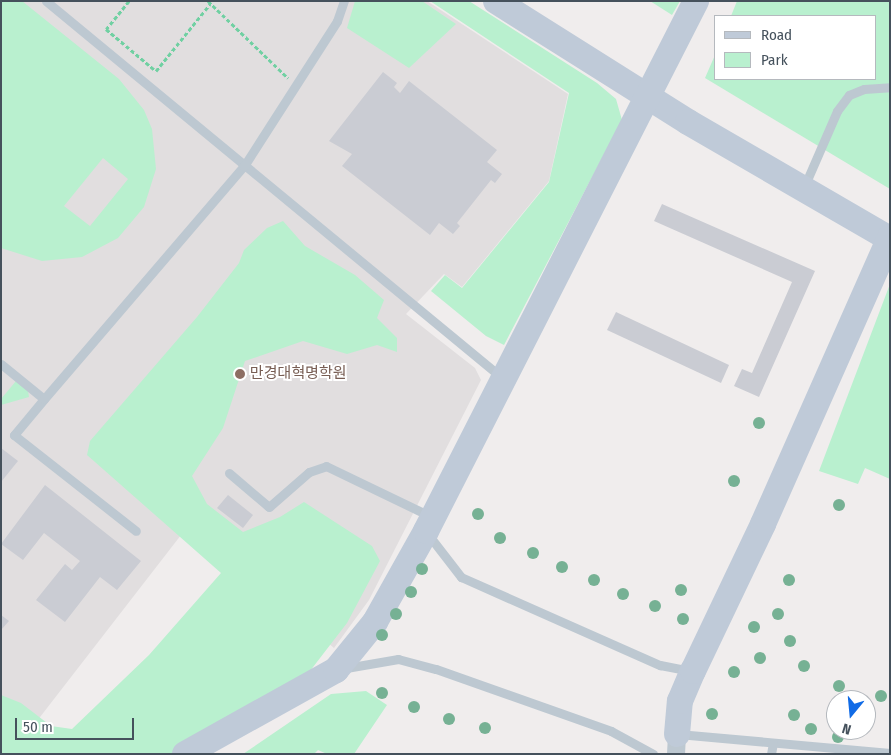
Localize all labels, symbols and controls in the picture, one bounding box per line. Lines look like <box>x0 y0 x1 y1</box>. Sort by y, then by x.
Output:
legend <box>714 15 876 80</box>
text: Road <box>761 26 792 44</box>
text: Park <box>761 51 788 69</box>
place label: 만경대혁명학원 <box>250 365 347 383</box>
marker: 만경대혁명학원 <box>234 368 246 380</box>
north arrow <box>826 690 876 740</box>
scale bar <box>18 708 136 740</box>
text: 50 m <box>23 718 53 736</box>
text: N <box>840 720 853 738</box>

